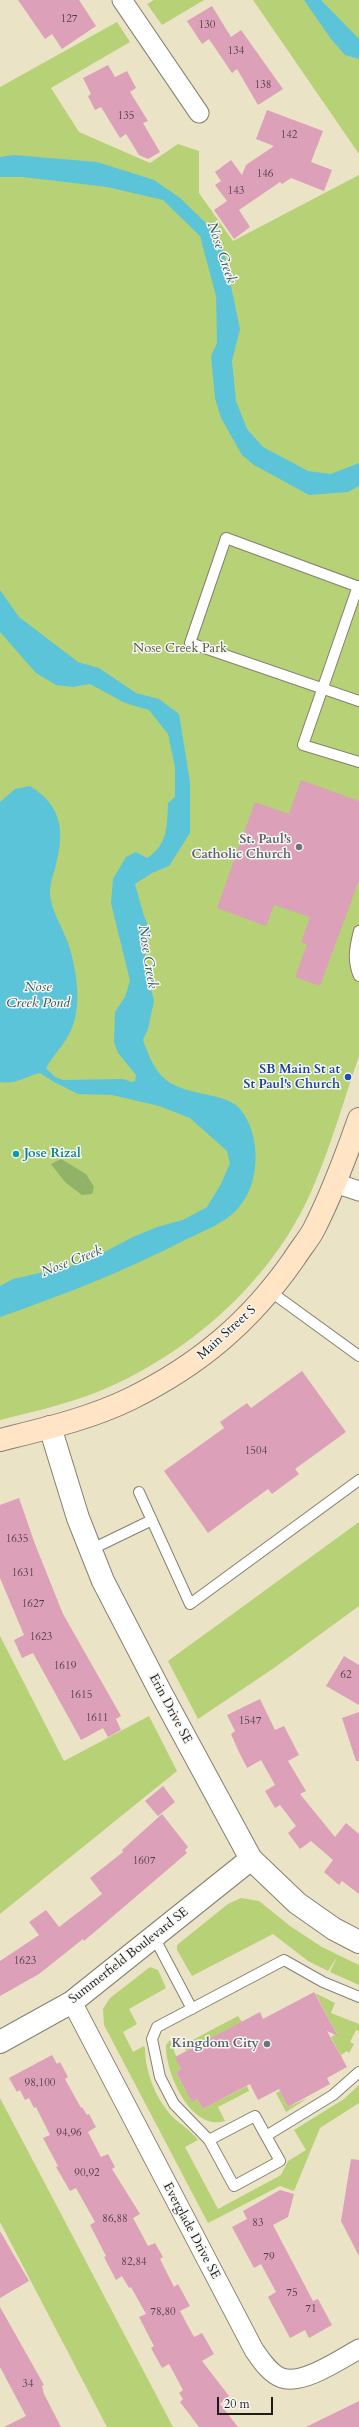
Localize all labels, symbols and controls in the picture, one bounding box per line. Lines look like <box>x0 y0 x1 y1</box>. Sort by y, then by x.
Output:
house number: 127 <box>61 12 77 26</box>
house number: 130 <box>199 18 215 32</box>
house number: 134 <box>228 44 244 58</box>
house number: 138 <box>255 78 271 92</box>
house number: 135 <box>118 109 134 123</box>
house number: 142 <box>281 128 297 142</box>
house number: 146 <box>257 167 273 181</box>
house number: 143 <box>228 184 244 198</box>
water label: Nose Creek <box>203 220 239 286</box>
park label: Nose Creek Park <box>133 641 227 657</box>
place label: St. Paul's Catholic Church <box>191 832 291 863</box>
marker: St. Paul's Catholic Church <box>294 842 304 852</box>
water label: Nose Creek <box>134 924 160 990</box>
water label: Nose Creek Pond <box>6 980 70 1012</box>
place label: SB Main St at St Paul's Church <box>244 1062 340 1093</box>
marker: SB Main St at St Paul's Church <box>343 1072 353 1082</box>
place label: Jose Rizal <box>24 1146 81 1162</box>
marker: Jose Rizal <box>11 1149 21 1159</box>
water label: Nose Creek <box>39 1243 105 1281</box>
street label: Main Street S <box>194 1303 260 1363</box>
house number: 1504 <box>245 1444 267 1458</box>
house number: 1635 <box>6 1532 28 1546</box>
house number: 1631 <box>12 1566 34 1580</box>
house number: 1627 <box>22 1597 44 1611</box>
house number: 1623 <box>30 1630 52 1644</box>
house number: 1619 <box>54 1659 76 1673</box>
house number: 62 <box>340 1668 352 1682</box>
street label: Erin Drive SE <box>145 1671 195 1747</box>
house number: 1615 <box>70 1688 92 1702</box>
house number: 1611 <box>86 1711 108 1725</box>
house number: 1547 <box>239 1714 261 1728</box>
house number: 1607 <box>133 1854 155 1868</box>
street label: Summerfield Boulevard SE <box>66 1905 192 2007</box>
house number: 1623 <box>14 1954 36 1968</box>
place label: Kingdom City <box>172 2036 259 2052</box>
marker: Kingdom City <box>262 2039 272 2049</box>
house number: 98,100 <box>25 2076 55 2090</box>
house number: 94,96 <box>56 2126 82 2140</box>
house number: 90,92 <box>74 2166 100 2180</box>
street label: Everglade Drive SE <box>159 2180 223 2282</box>
house number: 86,88 <box>102 2212 128 2226</box>
house number: 83 <box>252 2216 264 2230</box>
house number: 79 <box>263 2250 275 2264</box>
house number: 82,84 <box>121 2255 147 2269</box>
house number: 75 <box>286 2286 298 2300</box>
house number: 71 <box>305 2302 317 2316</box>
house number: 78,80 <box>150 2305 176 2319</box>
house number: 34 <box>22 2377 34 2391</box>
scale bar <box>219 2389 275 2415</box>
text: 20 m <box>224 2396 250 2412</box>

